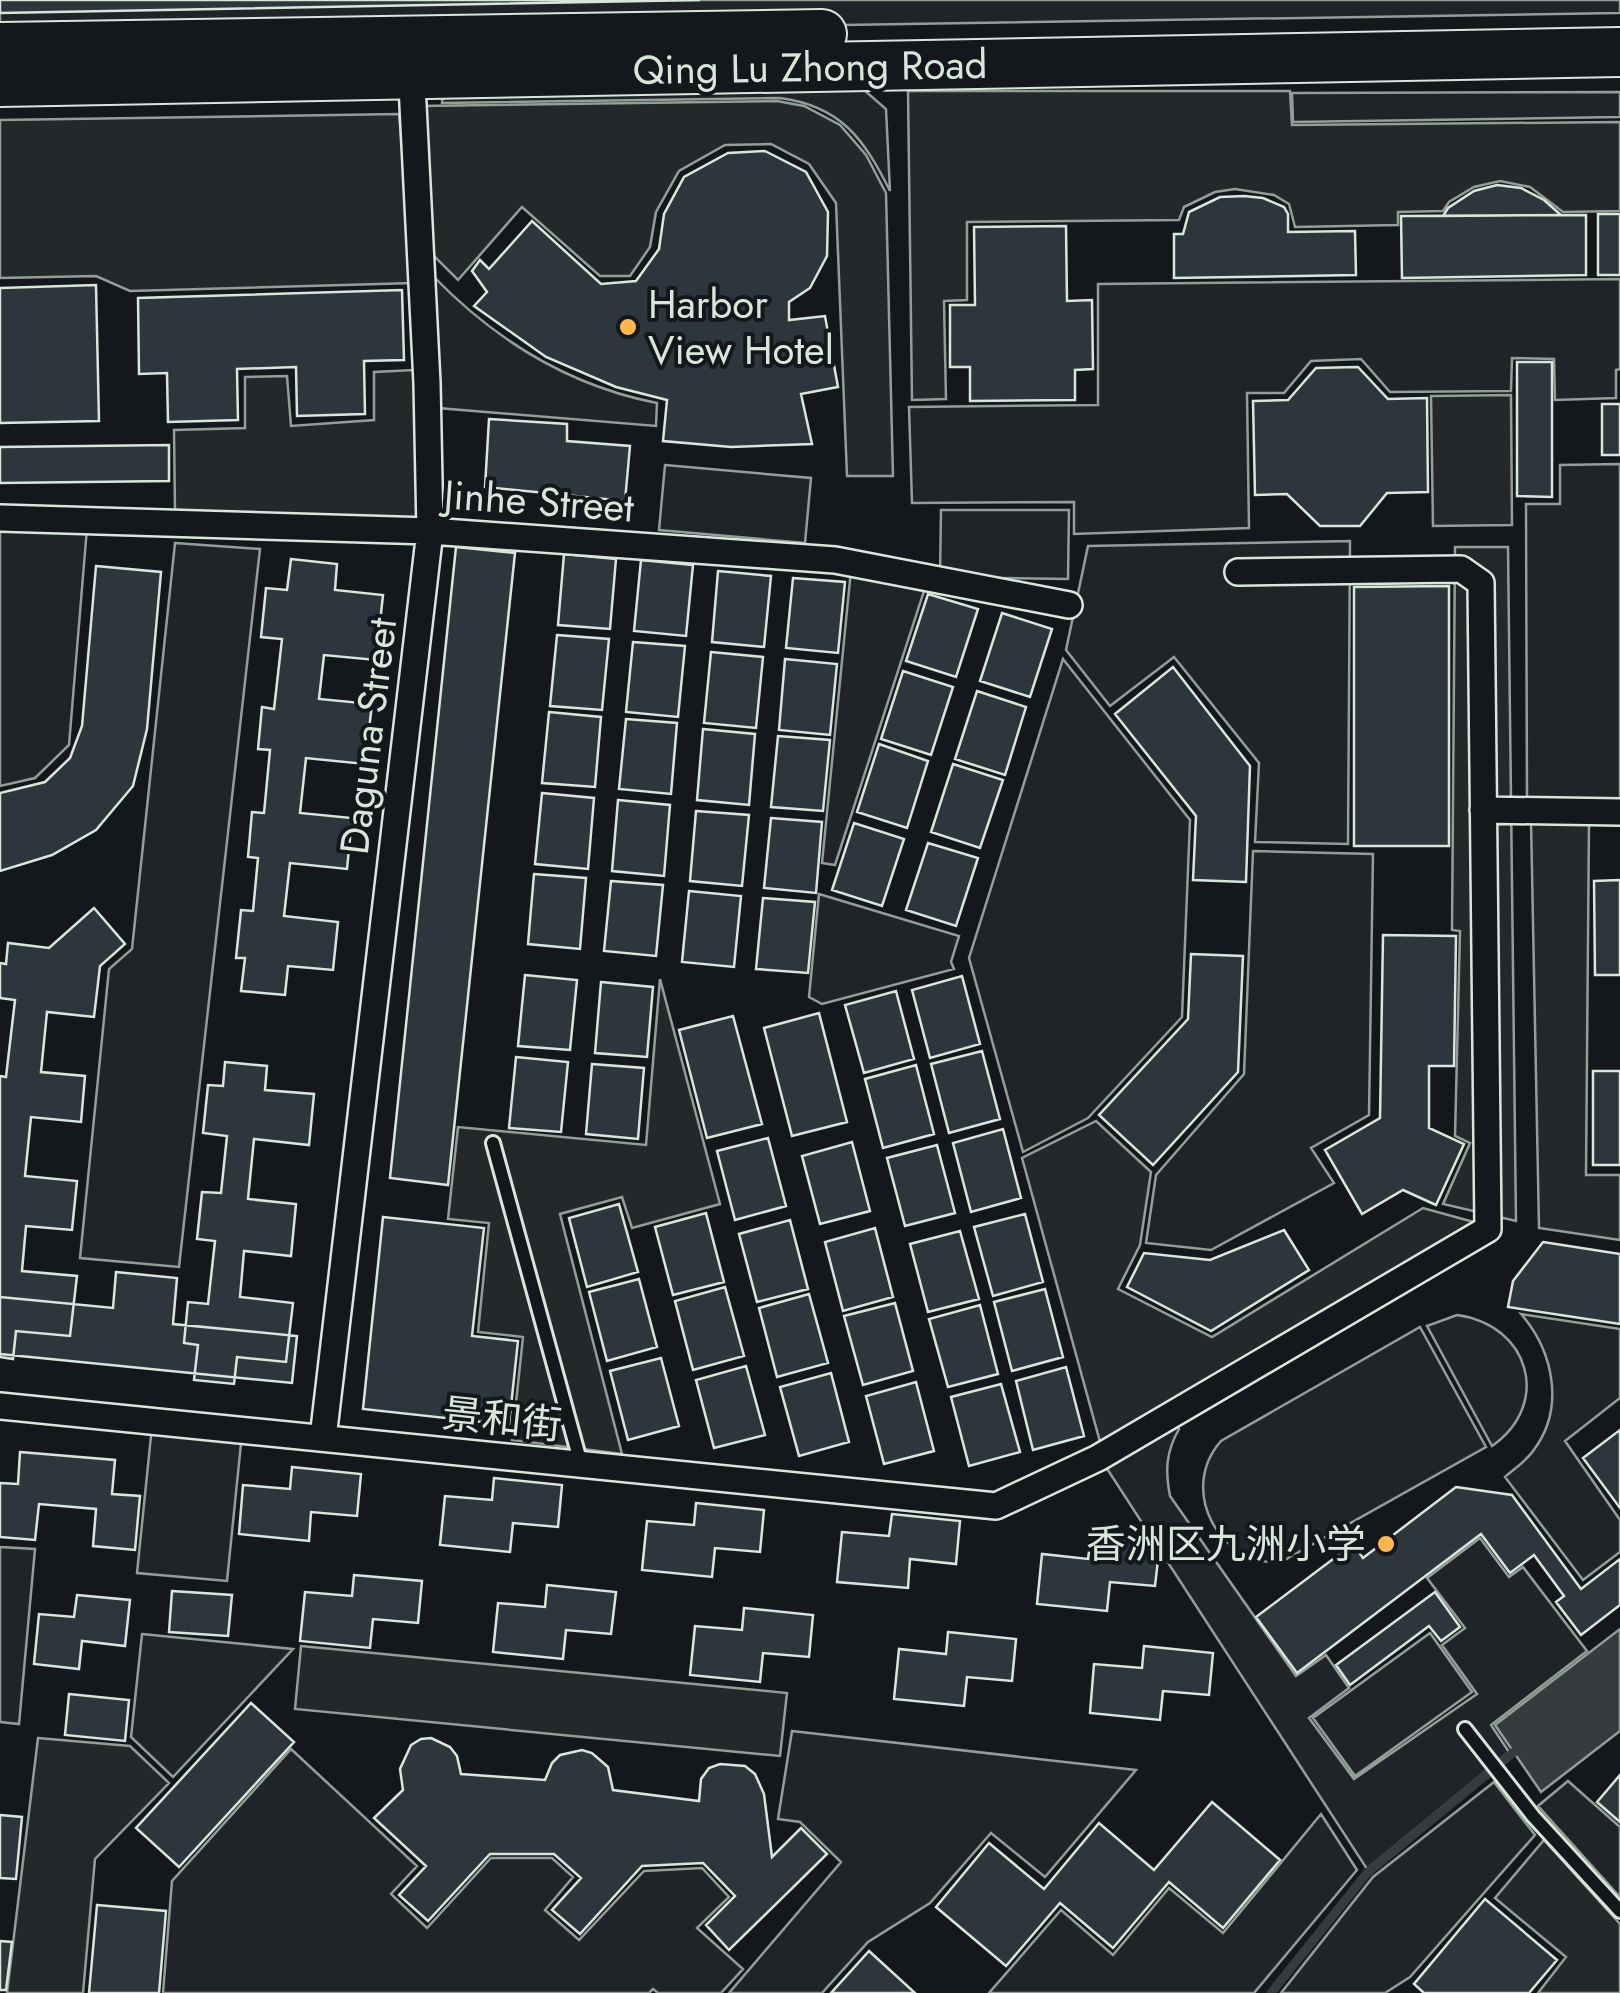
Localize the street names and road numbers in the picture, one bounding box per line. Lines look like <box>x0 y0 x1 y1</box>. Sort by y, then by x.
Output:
street label: Qing Lu Zhong Road <box>632 35 988 99</box>
street label: Jinhe Street <box>437 465 636 537</box>
street label: Daguna Street <box>325 614 411 858</box>
street label: 景和街 <box>439 1384 565 1454</box>

